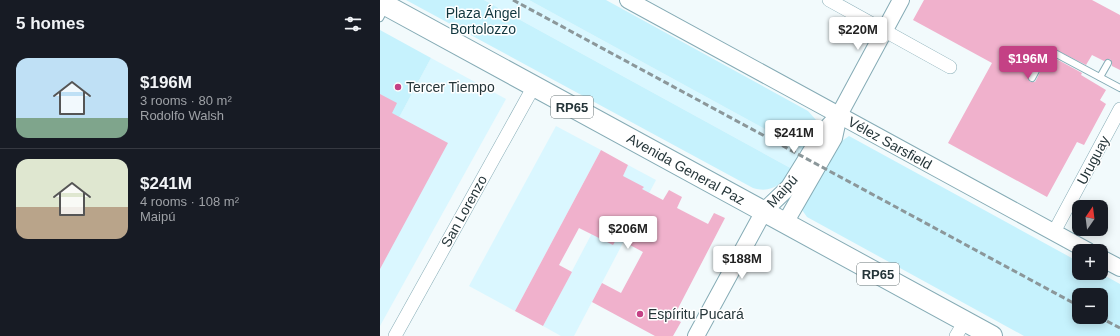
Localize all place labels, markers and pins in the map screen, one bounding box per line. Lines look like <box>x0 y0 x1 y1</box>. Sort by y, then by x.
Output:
pin: $220M <box>830 17 886 51</box>
pin: $196M <box>1000 46 1056 80</box>
place label: Tercer Tiempo <box>406 79 495 95</box>
marker: Tercer Tiempo <box>393 82 403 92</box>
pin: $241M <box>766 120 822 154</box>
pin: $206M <box>600 216 656 250</box>
pin: $188M <box>714 246 770 280</box>
place label: Espíritu Pucará <box>648 306 744 322</box>
marker: Espíritu Pucará <box>635 309 645 319</box>

